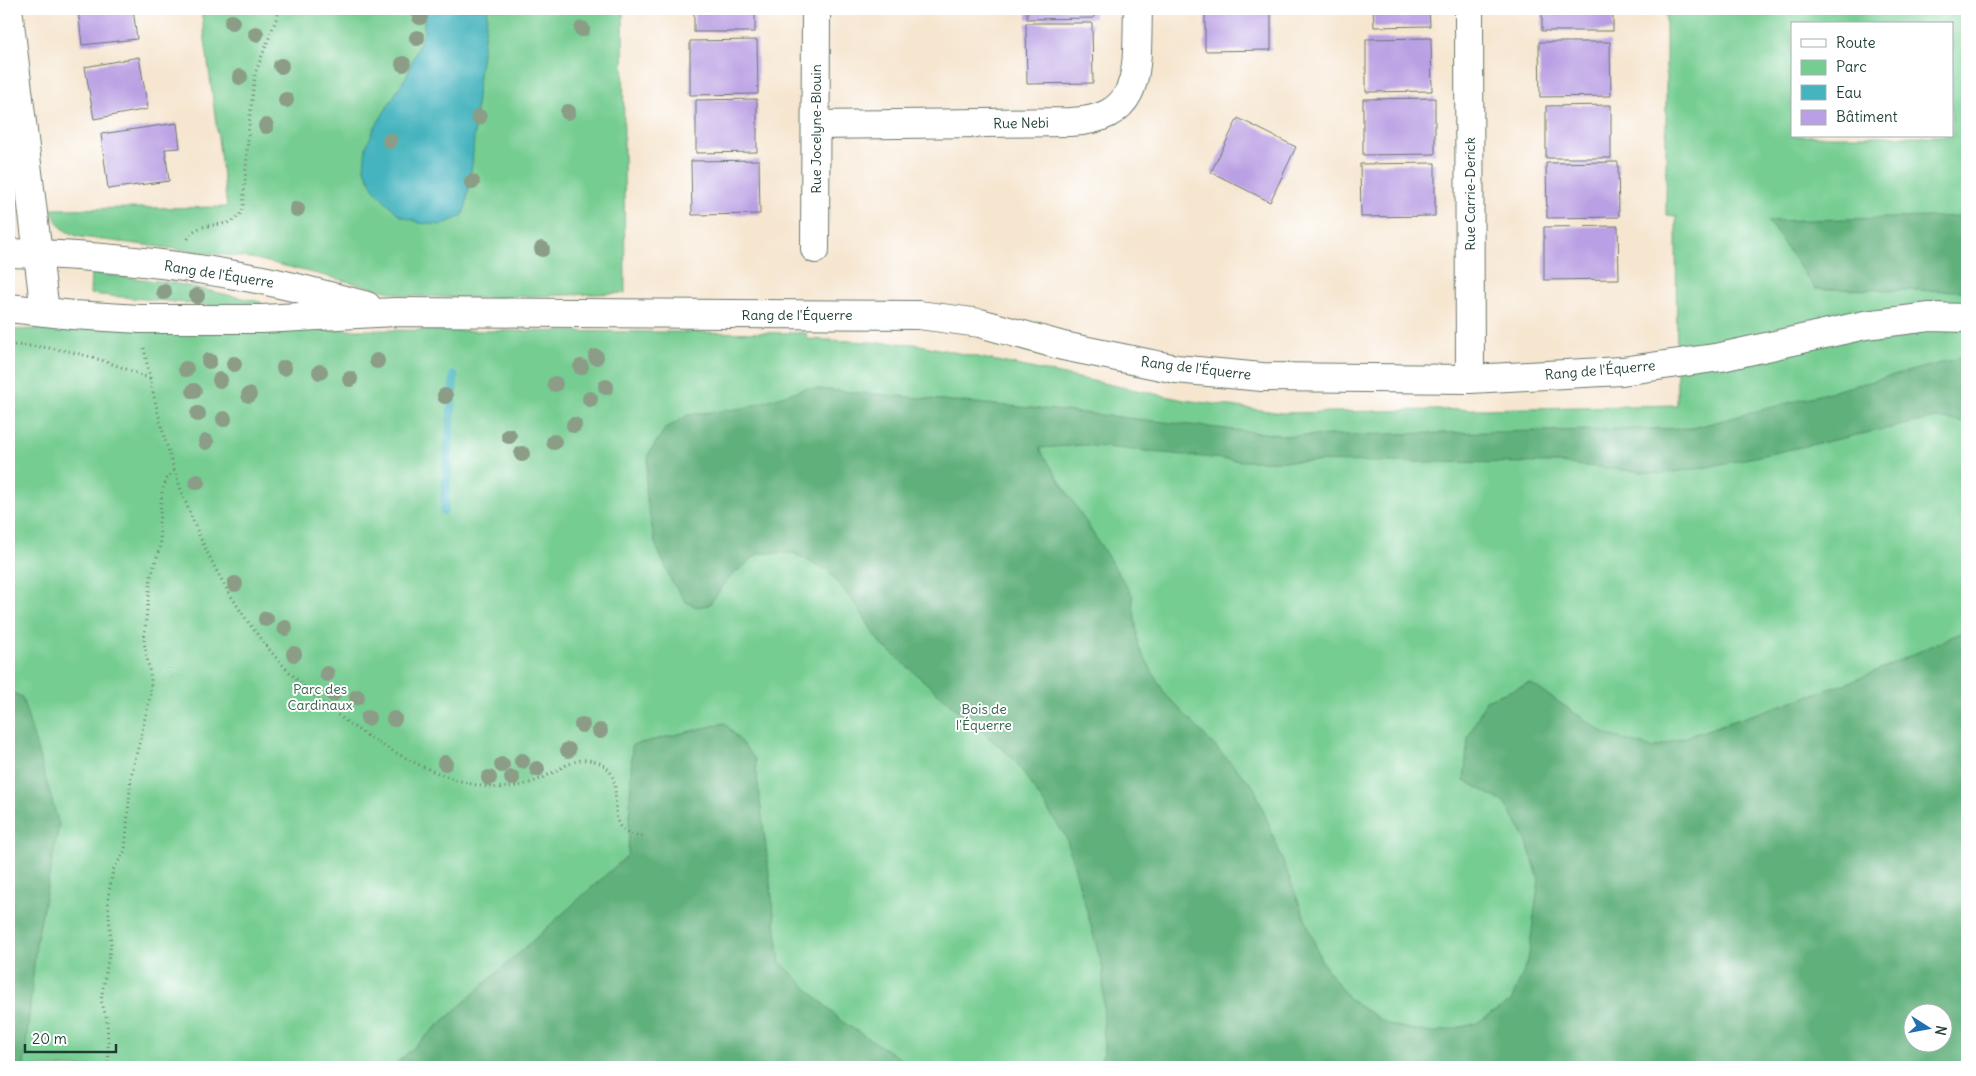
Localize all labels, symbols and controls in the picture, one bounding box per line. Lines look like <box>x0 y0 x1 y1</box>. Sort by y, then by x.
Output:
legend <box>1791 22 1954 138</box>
text: Route <box>1836 33 1876 52</box>
text: Parc <box>1836 57 1867 76</box>
street label: Rue Jocelyne-Blouin <box>807 64 825 194</box>
text: Eau <box>1836 83 1862 102</box>
text: Bâtiment <box>1836 107 1898 126</box>
street label: Rue Nebi <box>993 114 1049 132</box>
street label: Rue Carrie-Derick <box>1461 137 1479 251</box>
street label: Rang de l'Équerre <box>163 256 275 292</box>
street label: Rang de l'Équerre <box>742 306 852 324</box>
street label: Rang de l'Équerre <box>1140 352 1252 384</box>
street label: Rang de l'Équerre <box>1544 356 1656 384</box>
park label: Parc des Cardinaux <box>287 680 353 714</box>
park label: Bois de l'Équerre <box>956 700 1012 734</box>
north arrow <box>1904 1004 1954 1054</box>
scale bar <box>25 1021 116 1053</box>
text: N <box>1931 1024 1951 1037</box>
text: 20 m <box>32 1029 67 1048</box>

